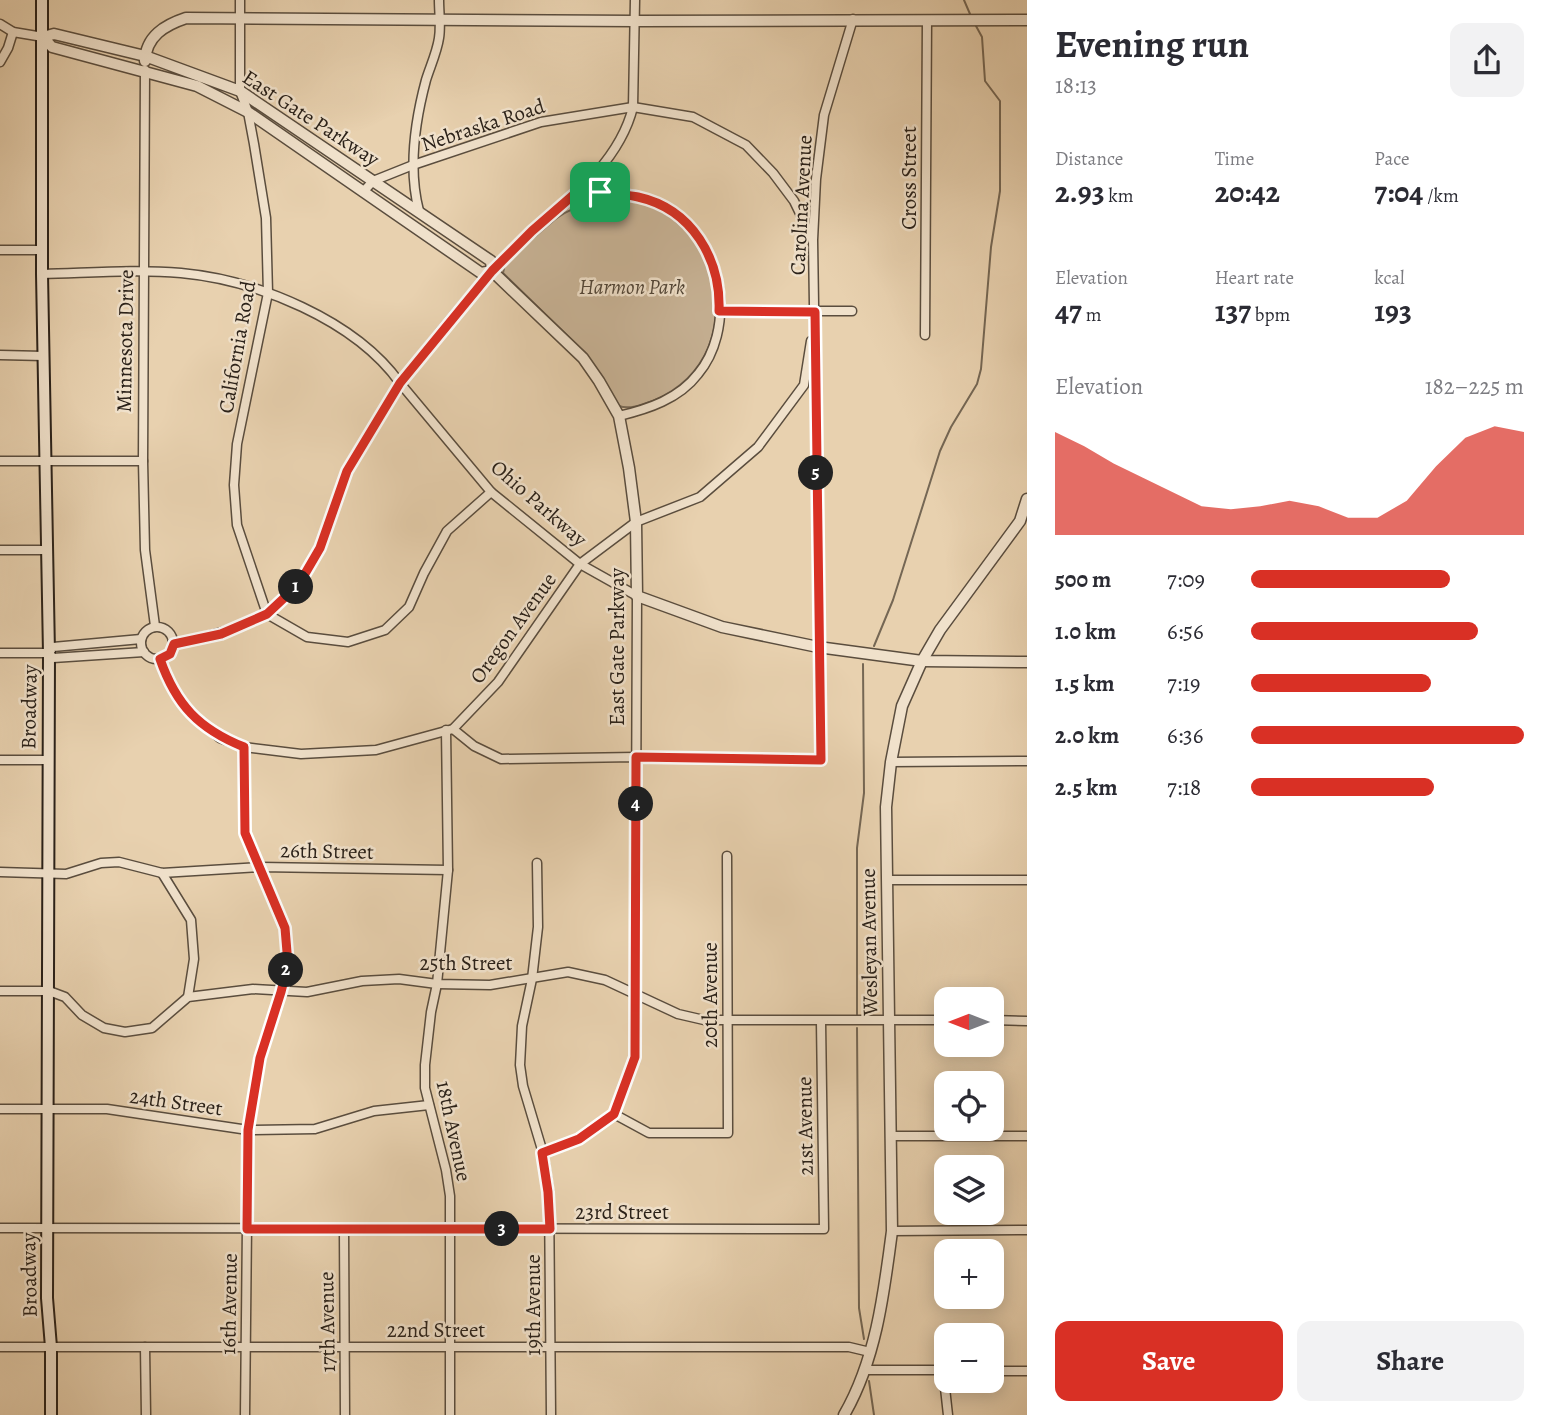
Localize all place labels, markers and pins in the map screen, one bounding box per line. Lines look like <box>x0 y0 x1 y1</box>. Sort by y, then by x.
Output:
pin <box>570 162 630 222</box>
pin: 5 <box>798 456 834 490</box>
pin: 1 <box>278 570 314 604</box>
pin: 4 <box>618 786 654 822</box>
pin: 2 <box>268 953 304 988</box>
pin: 3 <box>484 1212 520 1246</box>

